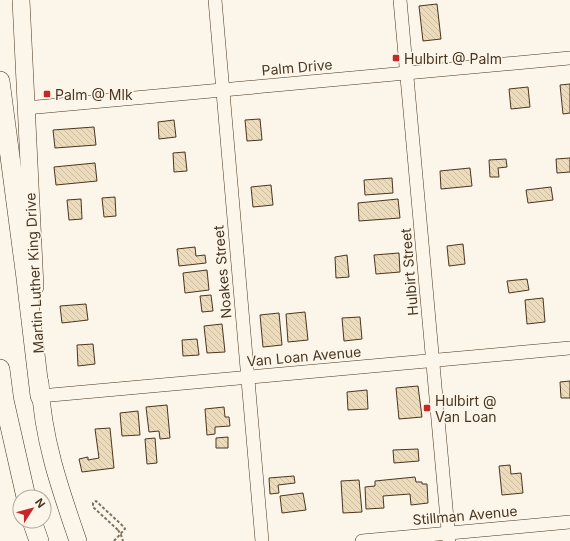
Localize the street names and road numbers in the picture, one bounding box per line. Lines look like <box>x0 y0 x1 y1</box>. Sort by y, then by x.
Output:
street label: Palm Drive <box>261 55 333 79</box>
street label: Martin Luther King Drive <box>21 192 47 354</box>
street label: Noakes Street <box>209 224 235 319</box>
street label: Hulbirt Street <box>397 227 421 316</box>
street label: Van Loan Avenue <box>246 343 362 369</box>
street label: Stillman Avenue <box>412 502 518 528</box>

